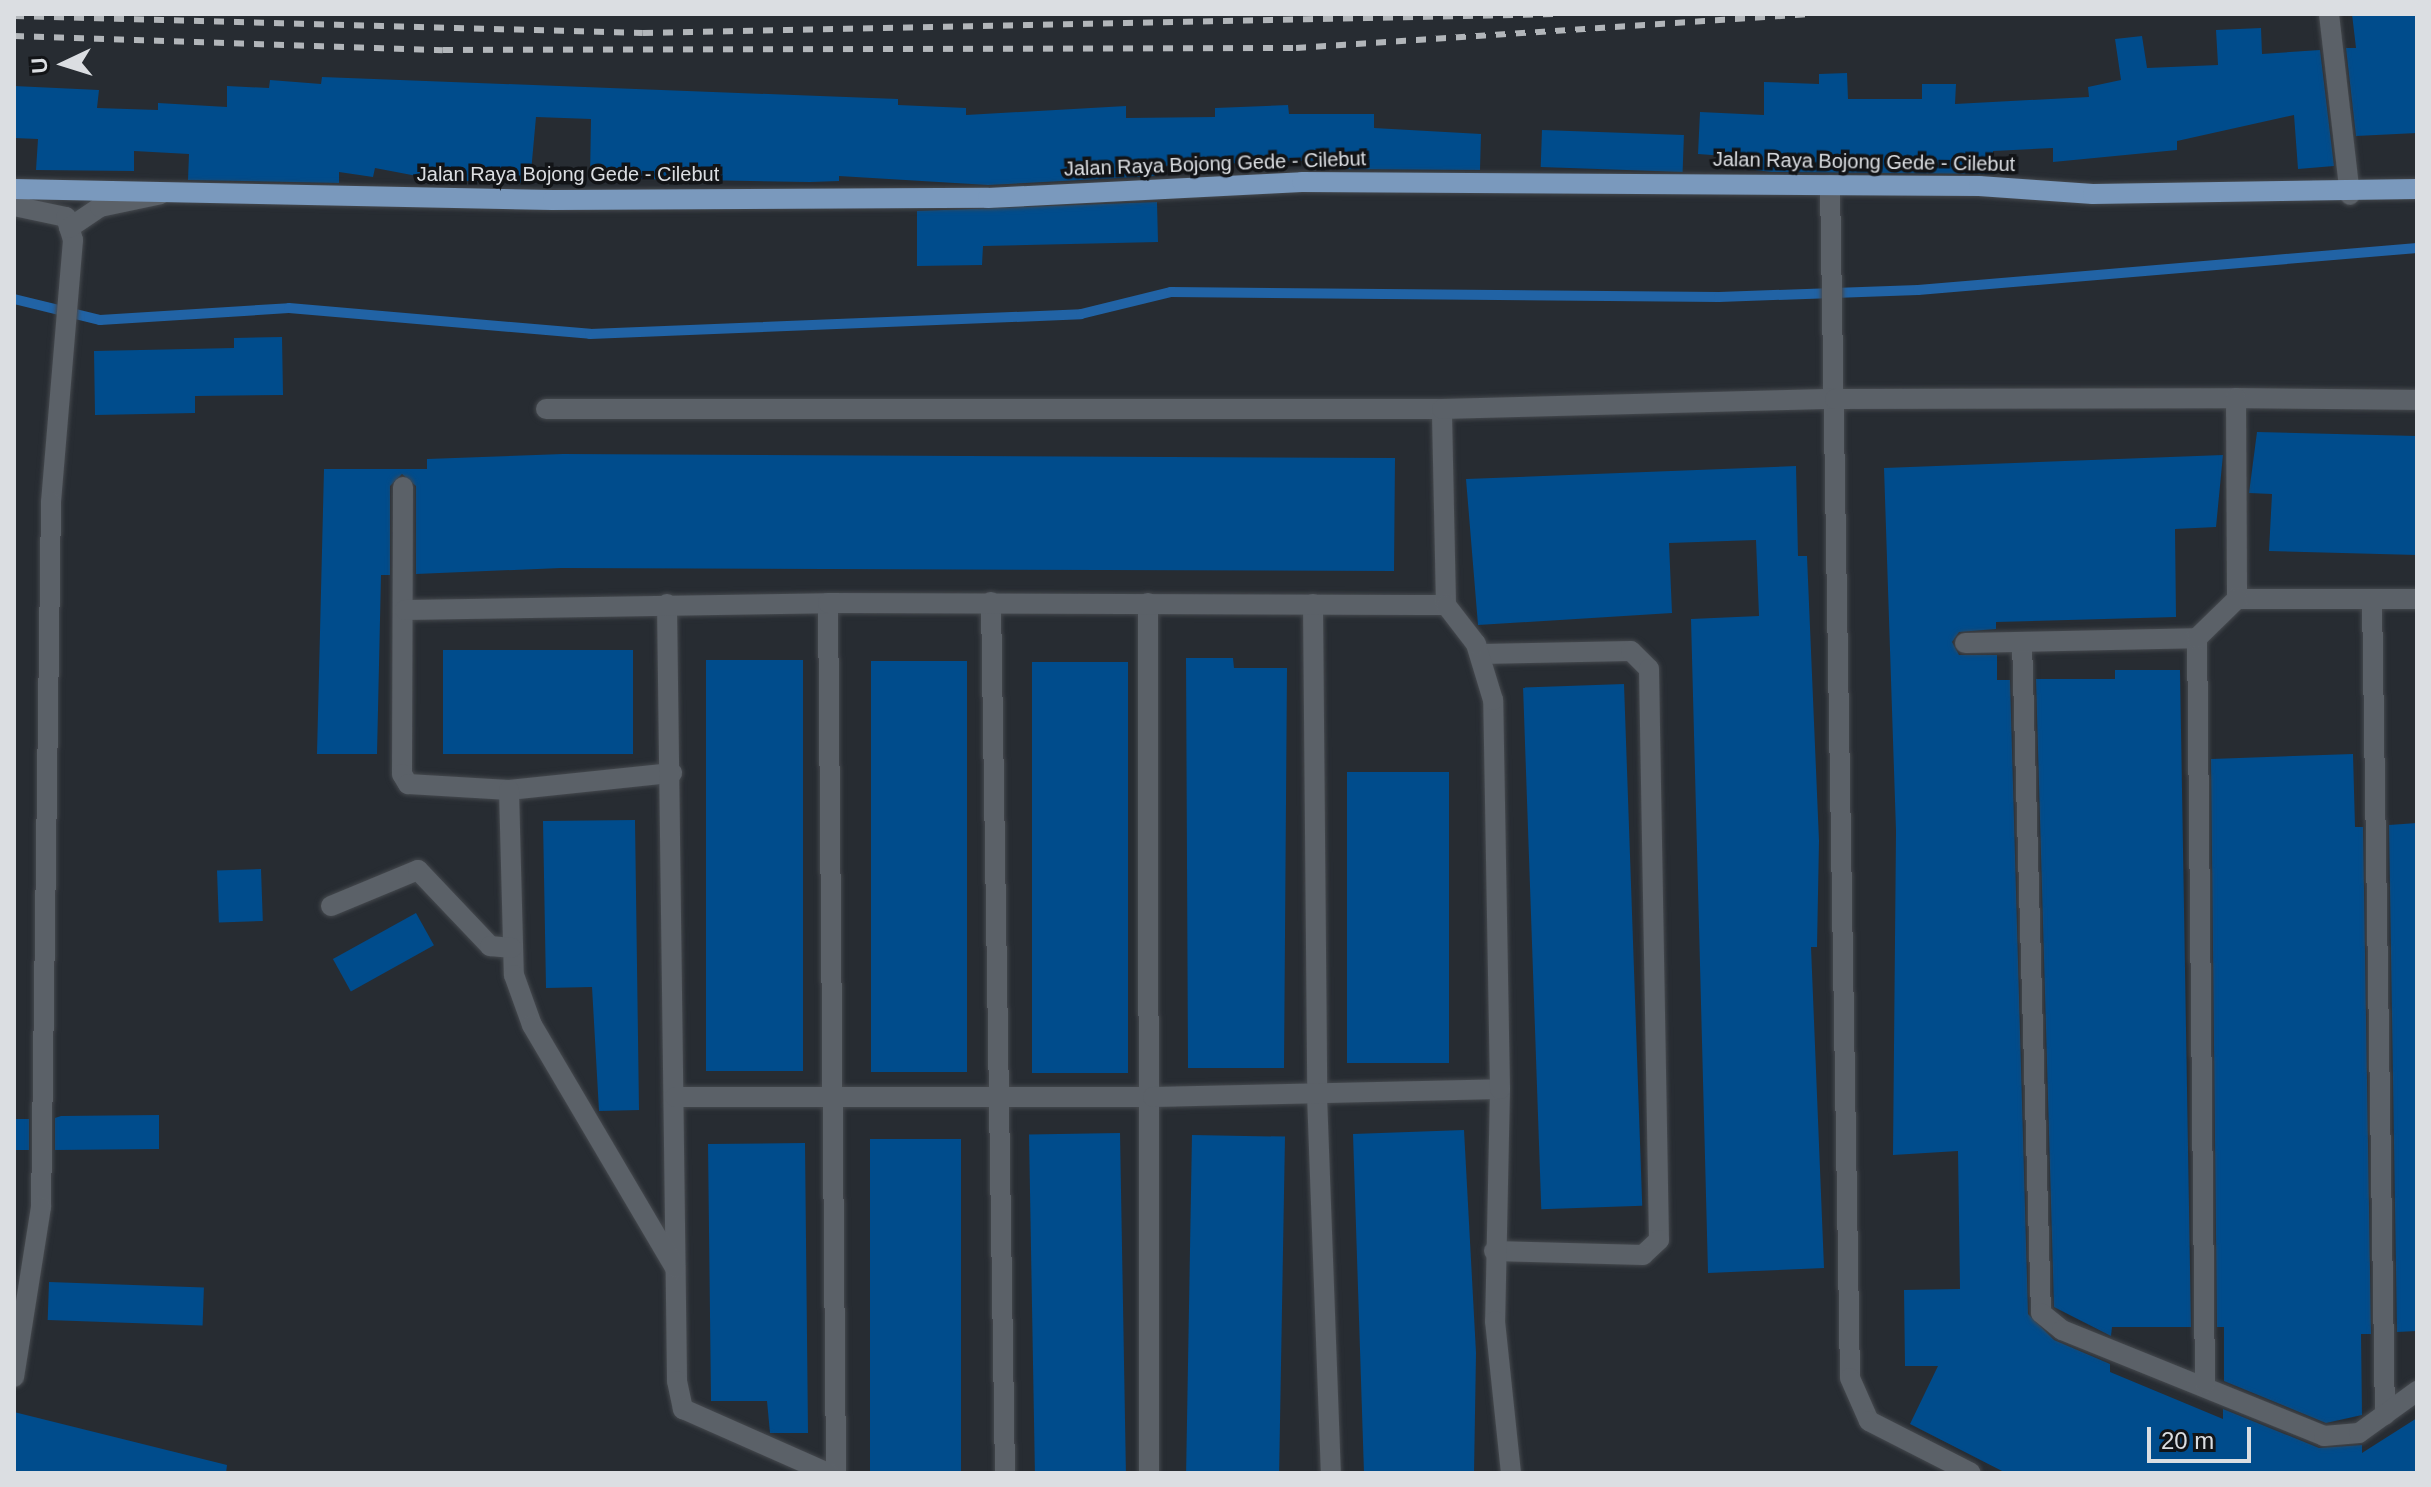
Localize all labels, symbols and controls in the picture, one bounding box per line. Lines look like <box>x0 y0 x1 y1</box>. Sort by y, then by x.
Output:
north arrow <box>24 24 104 104</box>
text: U <box>27 57 53 75</box>
street label: Jalan Raya Bojong Gede - Cilebut <box>1063 147 1367 181</box>
street label: Jalan Raya Bojong Gede - Cilebut <box>1713 147 2015 177</box>
street label: Jalan Raya Bojong Gede - Cilebut <box>417 162 719 186</box>
scale bar <box>2151 1411 2255 1461</box>
text: 20 m <box>2161 1427 2214 1454</box>

